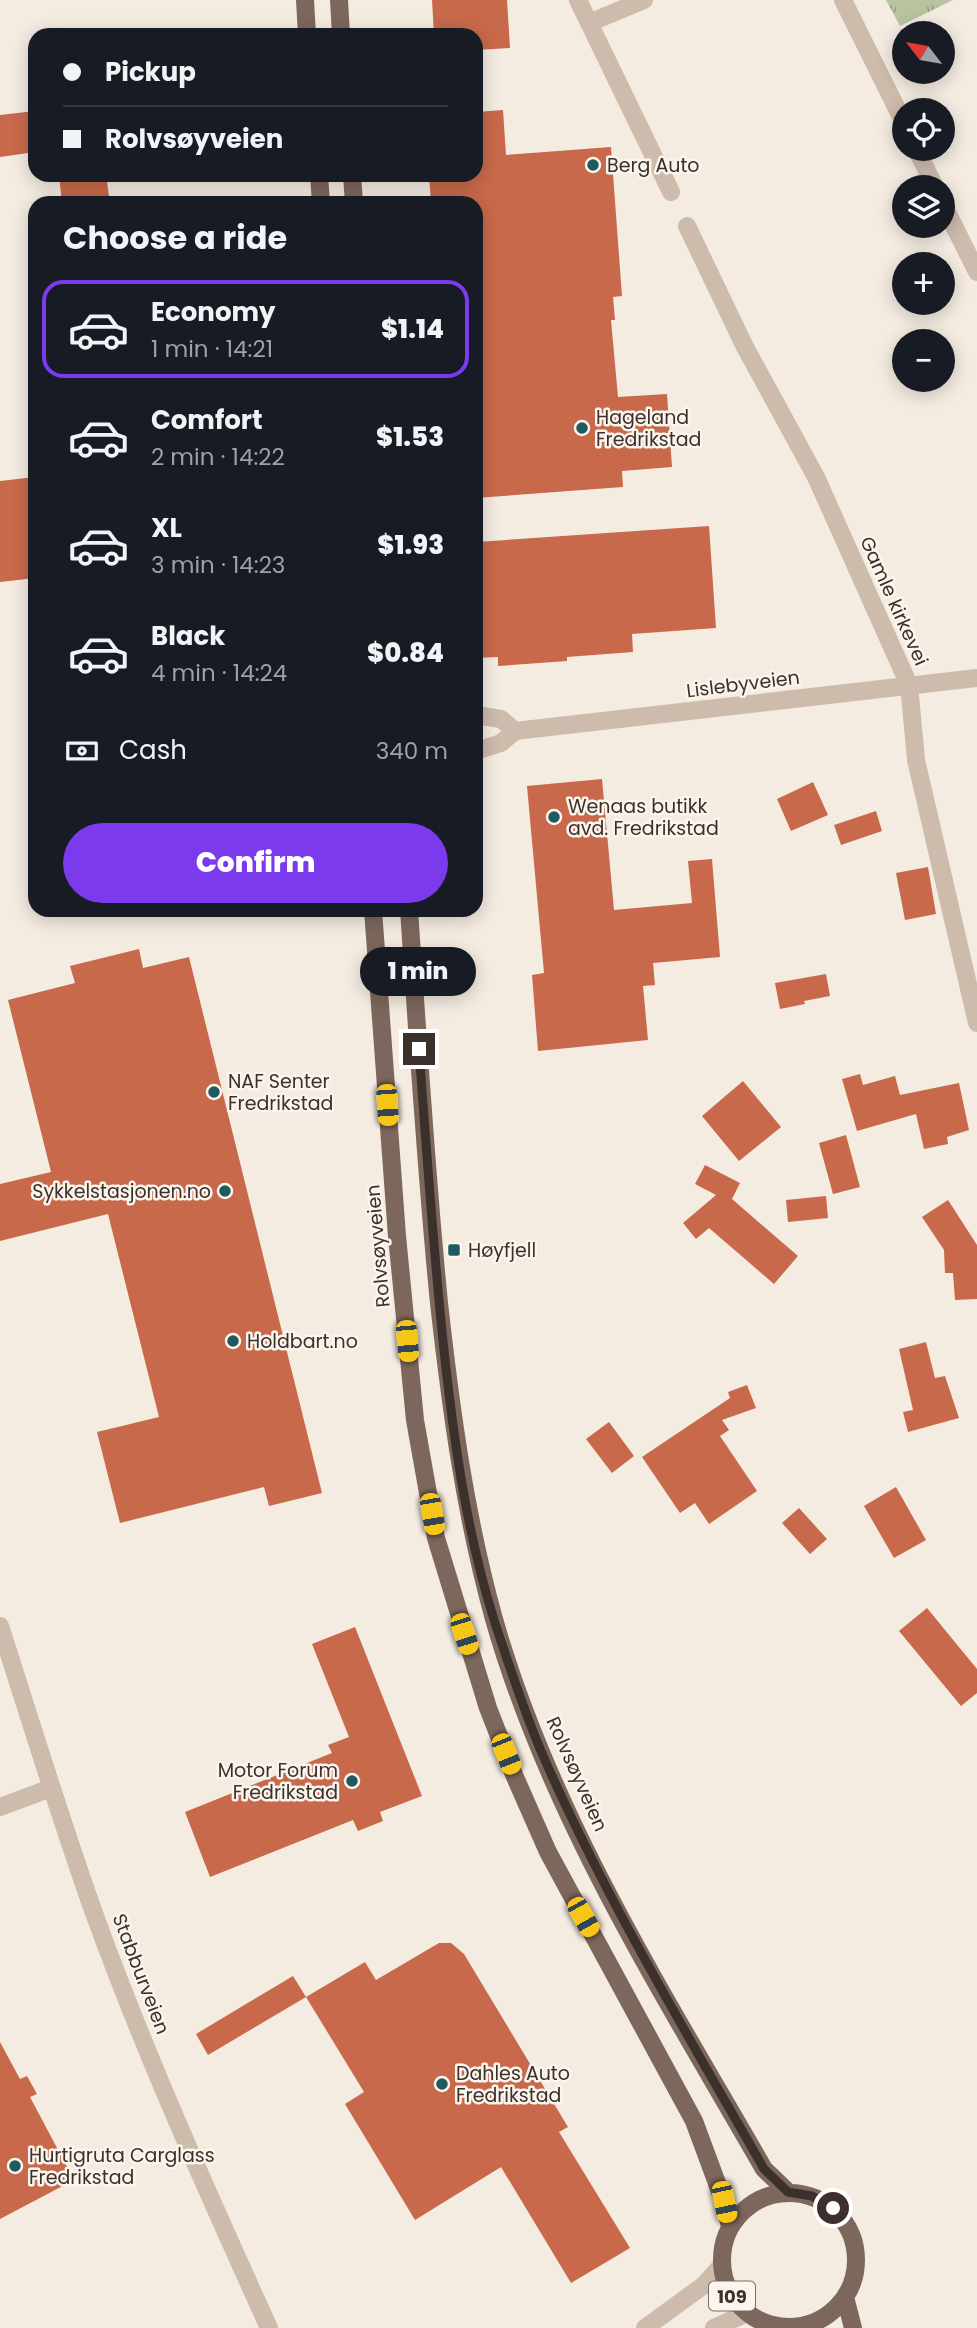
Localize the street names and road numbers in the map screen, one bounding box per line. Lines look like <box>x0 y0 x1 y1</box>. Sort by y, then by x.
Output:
street label: Gamle kirkevei <box>853 532 935 670</box>
street label: Lislebyveien <box>685 664 801 704</box>
street label: Rolvsøyveien <box>359 1184 397 1308</box>
street label: Rolvsøyveien <box>540 1712 614 1836</box>
street label: Stabburveien <box>106 1910 176 2038</box>
road number: 109 <box>709 2282 755 2310</box>

